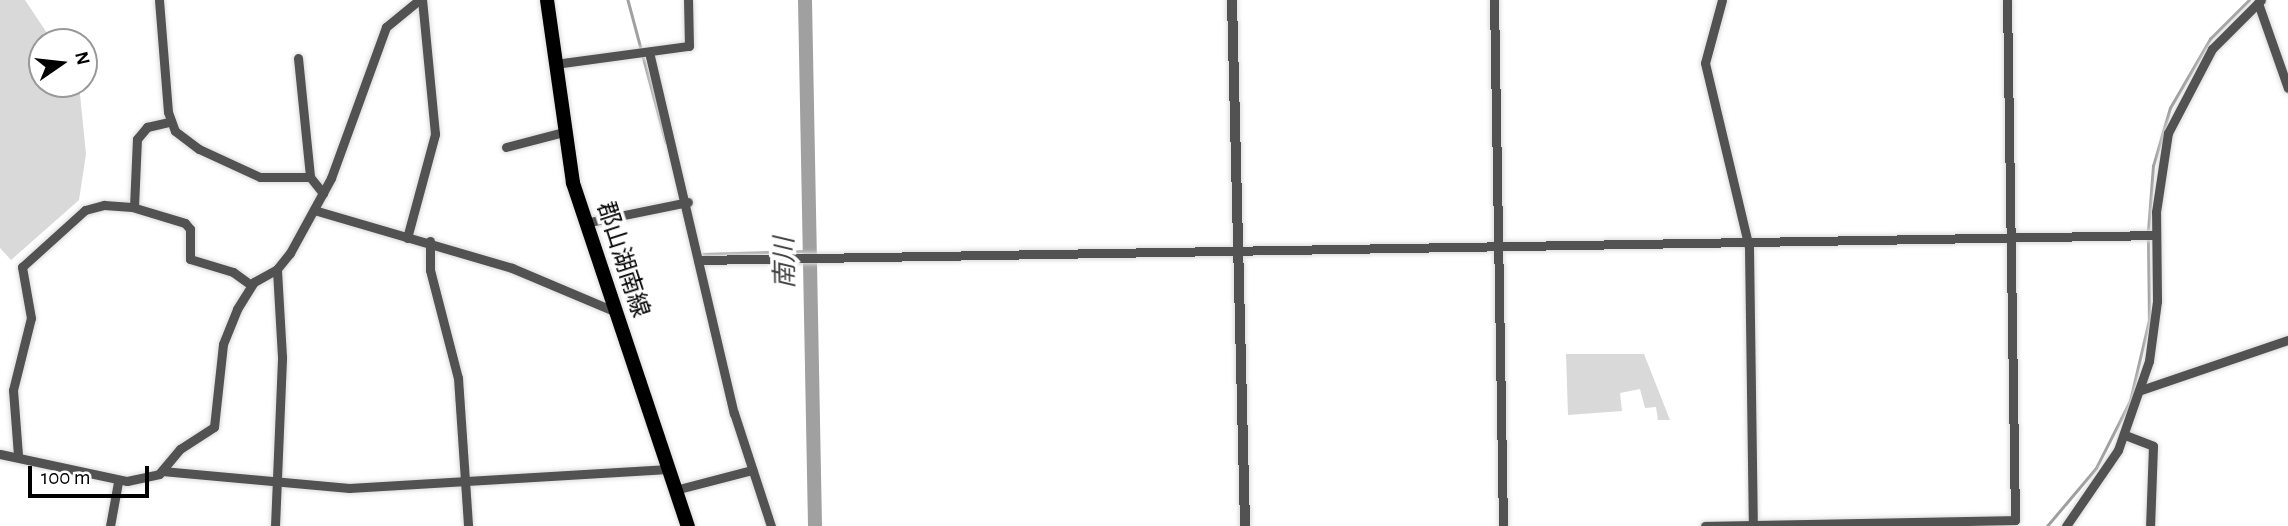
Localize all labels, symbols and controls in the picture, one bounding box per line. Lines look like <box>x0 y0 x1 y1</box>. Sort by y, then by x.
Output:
north arrow <box>28 28 98 98</box>
text: N <box>71 50 93 67</box>
street label: 郡山湖南線 <box>590 198 654 322</box>
water label: 南川 <box>770 237 802 289</box>
scale bar <box>32 452 152 496</box>
text: 100 m <box>41 467 91 488</box>

